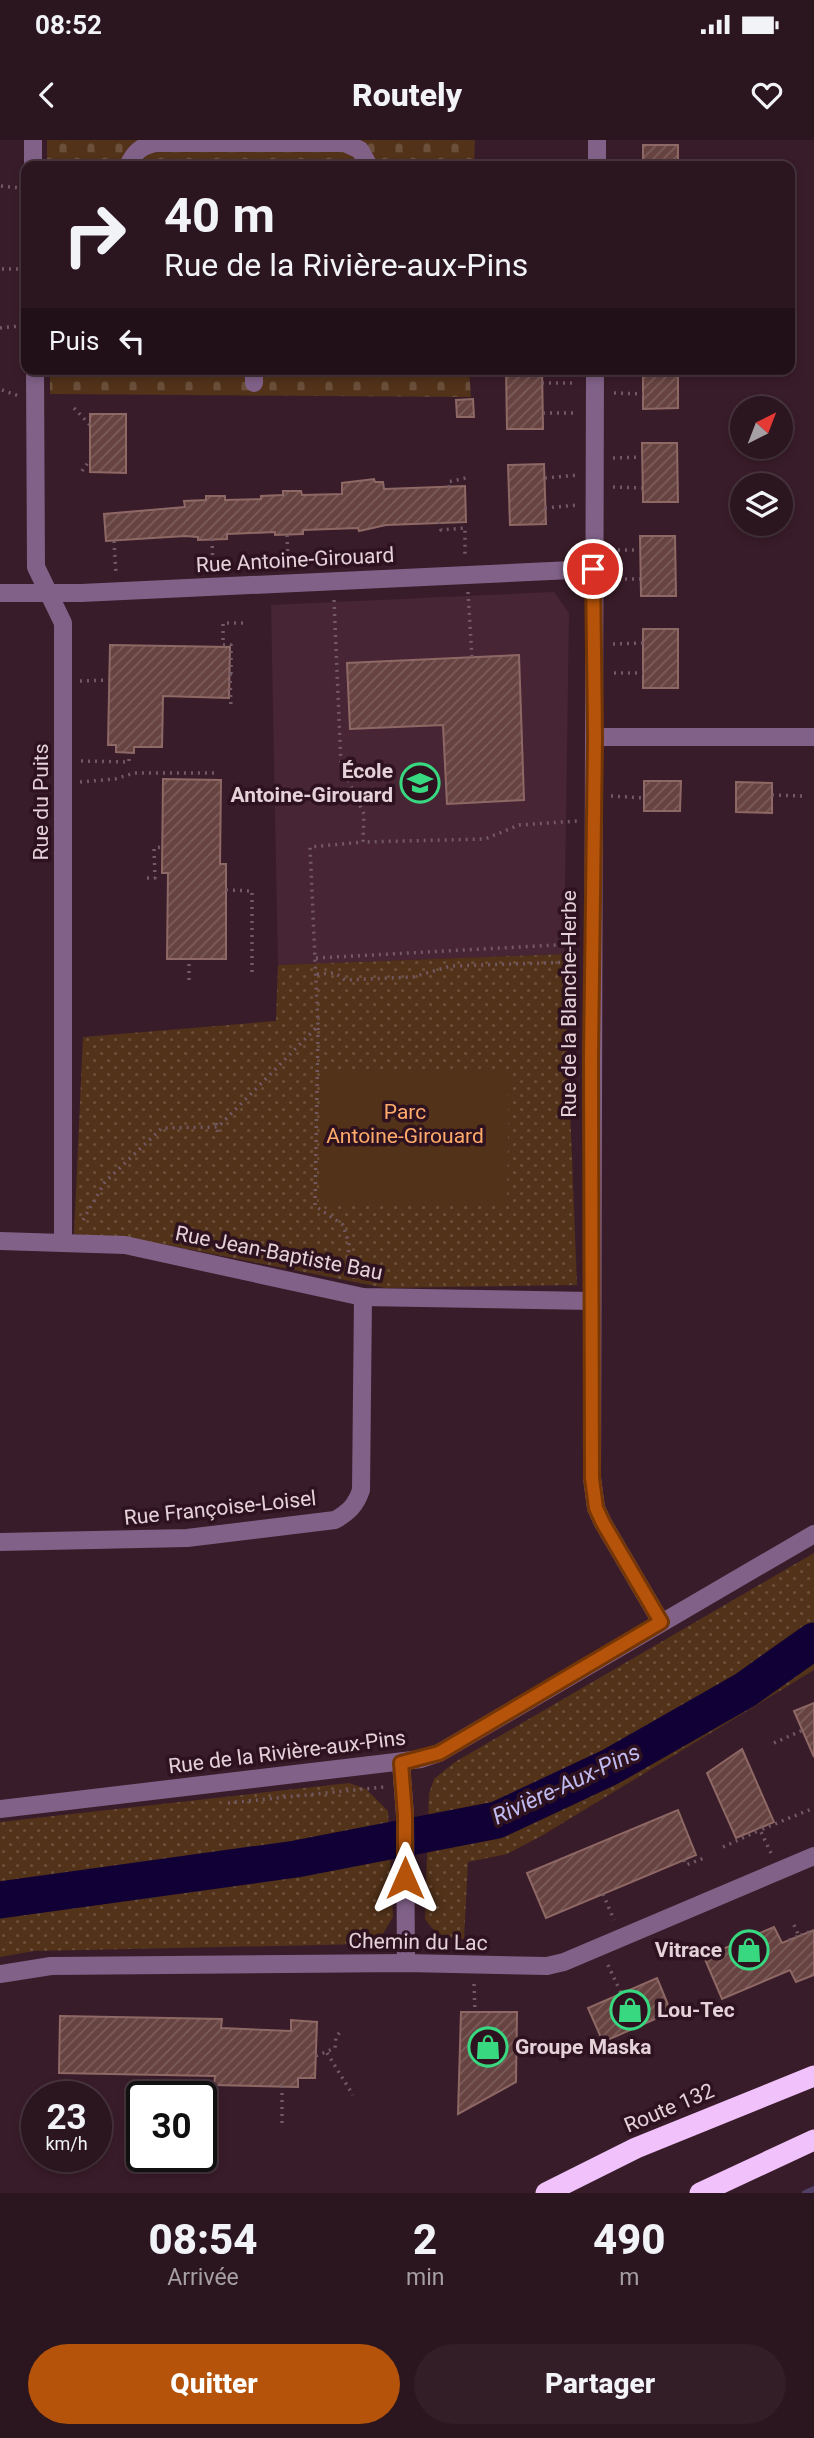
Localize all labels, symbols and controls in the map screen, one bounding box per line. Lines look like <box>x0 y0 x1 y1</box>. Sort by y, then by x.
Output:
text: 08:52 <box>35 10 102 40</box>
icon: back <box>28 76 66 114</box>
text: Routely <box>352 76 462 114</box>
icon: heart <box>748 76 786 114</box>
text: 40 m <box>164 187 275 244</box>
icon: right <box>49 189 140 280</box>
text: Rue de la Rivière-aux-Pins <box>164 246 528 284</box>
icon: left <box>113 322 151 360</box>
text: Puis <box>49 326 99 356</box>
north arrow <box>730 396 793 458</box>
map controls <box>730 396 793 536</box>
button: layers <box>730 473 793 536</box>
pin <box>563 539 623 599</box>
street label: Rue Antoine-Girouard <box>195 543 395 577</box>
icon: arrive <box>574 550 612 588</box>
street label: Rue du Puits <box>29 743 53 861</box>
place label: École Antoine-Girouard <box>230 759 393 807</box>
school or university icon: École Antoine-Girouard <box>399 762 441 804</box>
street label: Rue de la Blanche-Herbe <box>557 890 581 1118</box>
park label: Parc Antoine-Girouard <box>326 1100 484 1148</box>
street label: Rue Jean-Baptiste Bau <box>173 1221 385 1285</box>
street label: Rue Françoise-Loisel <box>123 1486 317 1530</box>
street label: Rue de la Rivière-aux-Pins <box>167 1726 407 1778</box>
water label: Rivière-Aux-Pins <box>488 1738 644 1830</box>
position arrow <box>368 1841 442 1915</box>
street label: Chemin du Lac <box>348 1929 488 1955</box>
shop icon: Vitrace <box>728 1929 770 1971</box>
place label: Vitrace <box>655 1938 722 1962</box>
shop icon: Lou-Tec <box>609 1989 651 2031</box>
place label: Lou-Tec <box>657 1998 735 2022</box>
shop icon: Groupe Maska <box>467 2026 509 2068</box>
place label: Groupe Maska <box>515 2035 652 2059</box>
street label: Route 132 <box>621 2078 718 2138</box>
speed limit sign: 30 <box>126 2081 217 2172</box>
text: 23 <box>46 2097 87 2138</box>
text: km/h <box>45 2133 88 2154</box>
text: 08:54 <box>148 2215 258 2264</box>
text: 2 <box>413 2215 437 2264</box>
text: 490 <box>593 2215 666 2264</box>
text: Arrivée <box>167 2264 239 2291</box>
text: min <box>406 2264 444 2291</box>
text: m <box>619 2264 639 2291</box>
button: Quitter <box>28 2344 400 2424</box>
button: Partager <box>414 2344 786 2424</box>

